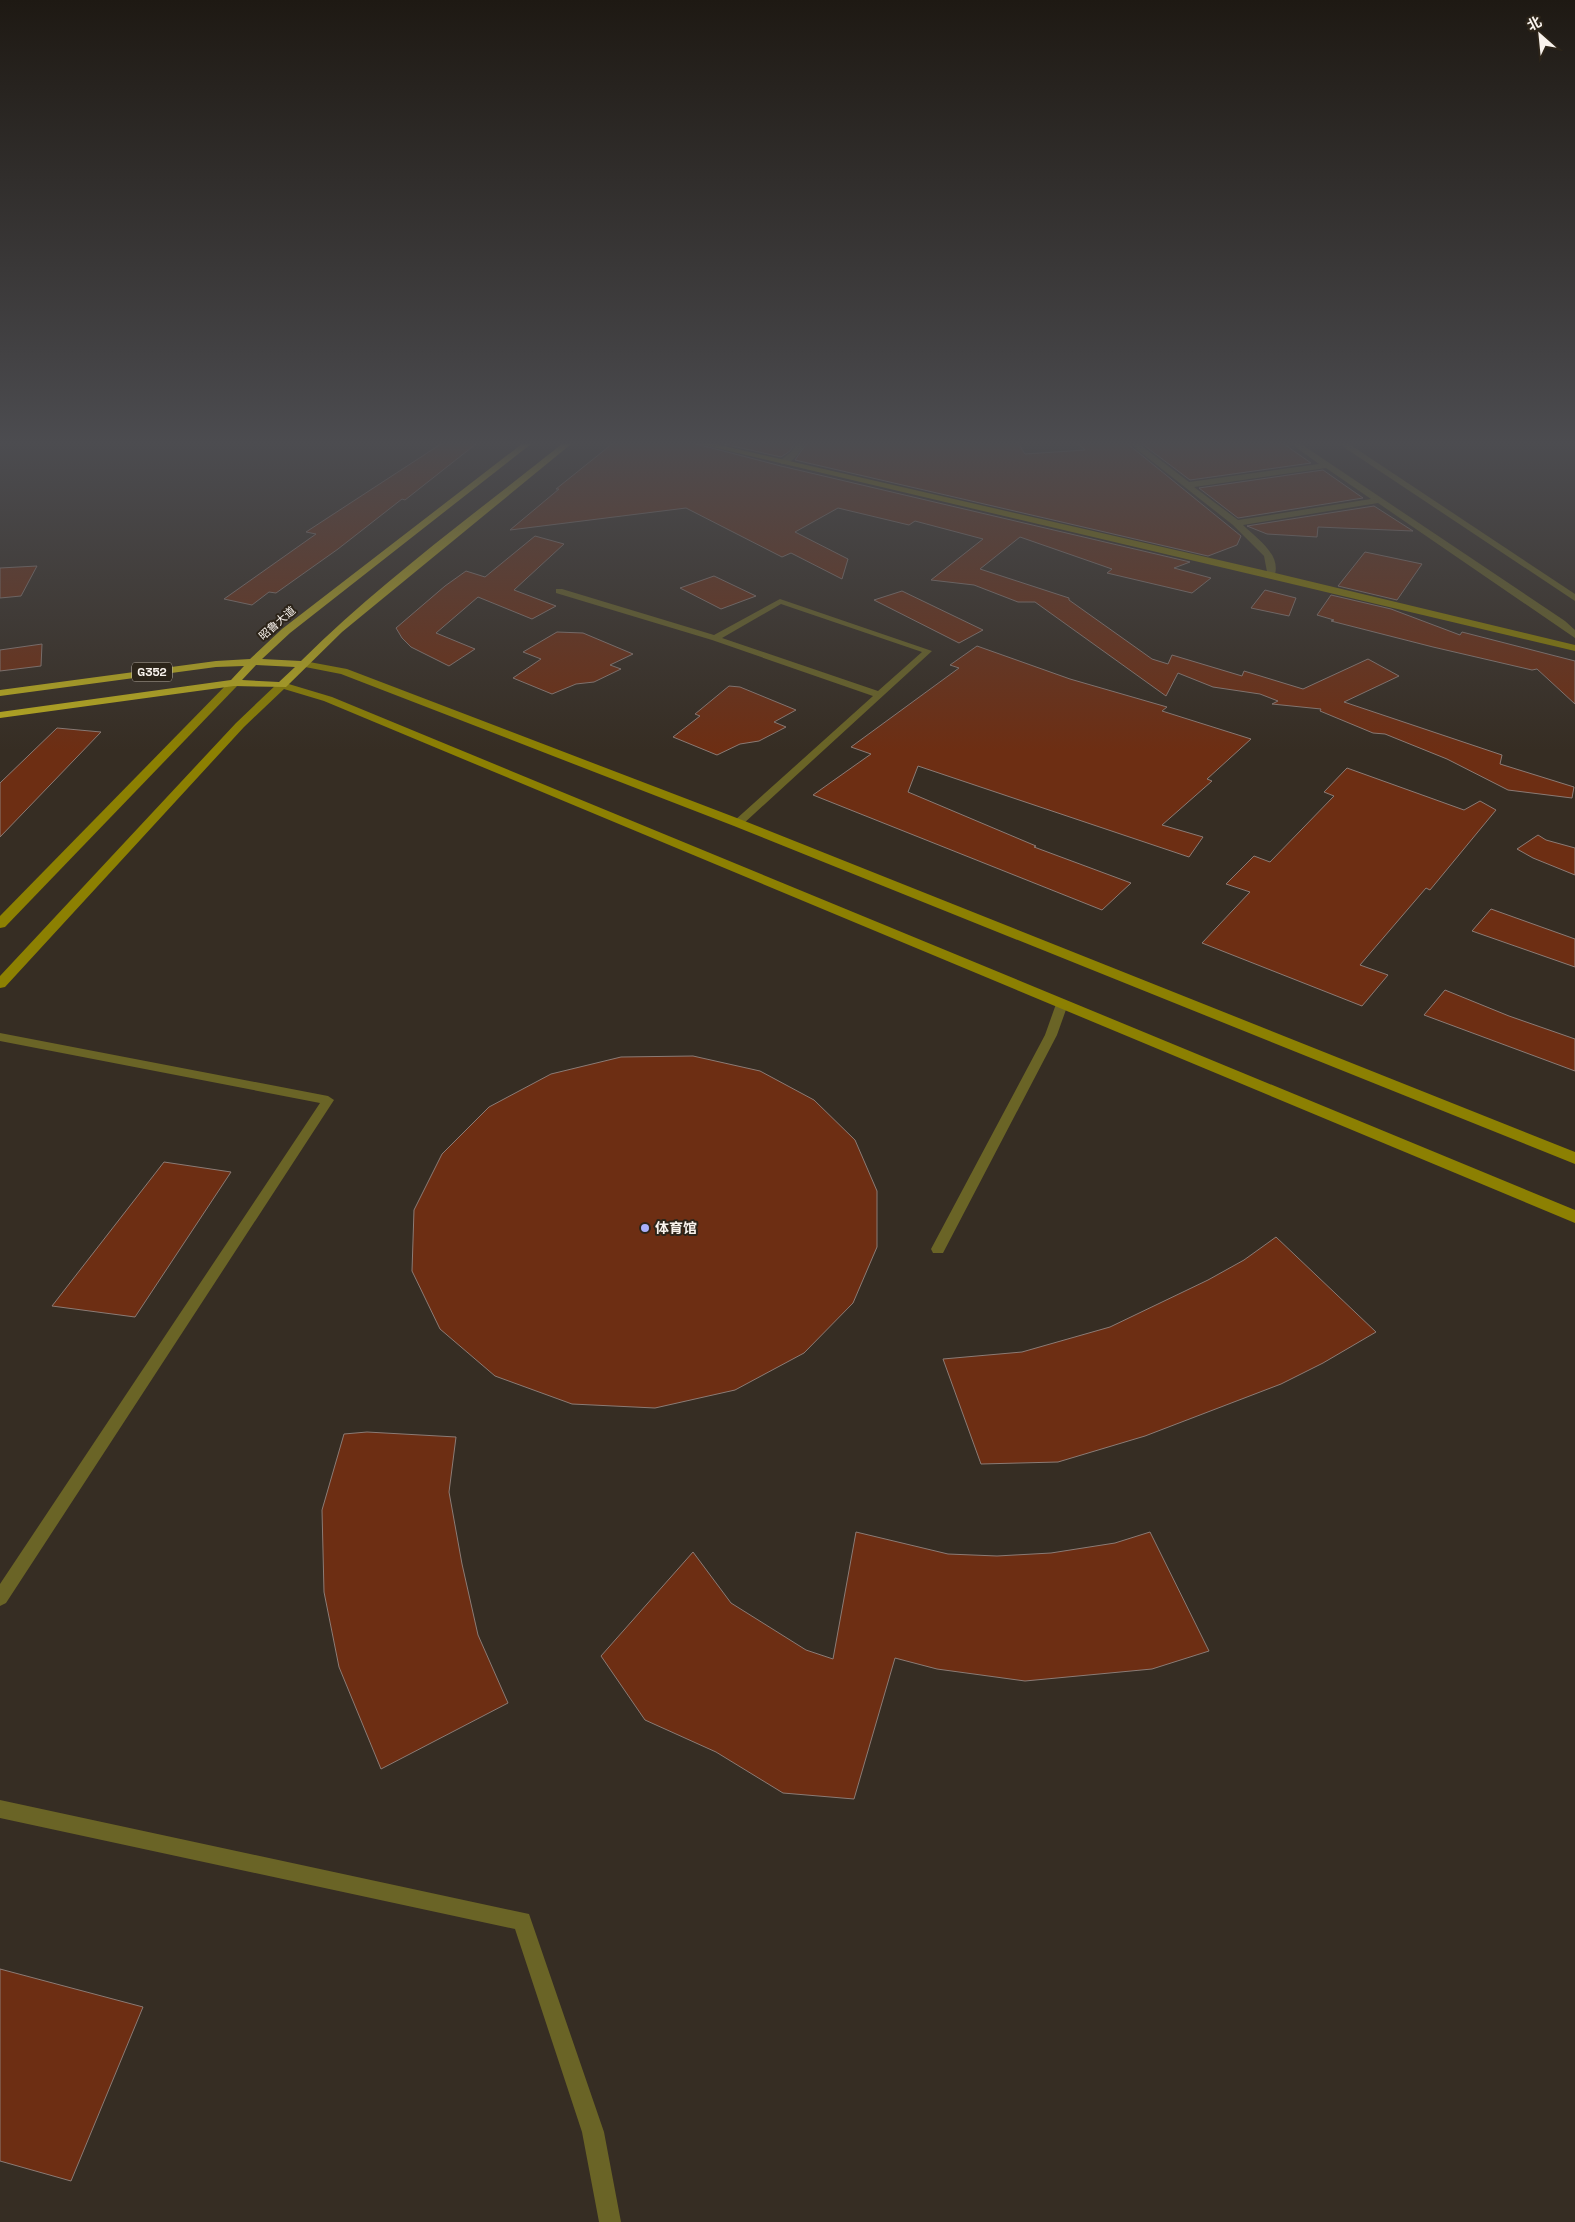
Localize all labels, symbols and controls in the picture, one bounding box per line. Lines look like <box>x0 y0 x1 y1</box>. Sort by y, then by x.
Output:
north arrow <box>1515 10 1565 60</box>
text: 北 <box>1524 12 1544 35</box>
street label: 昭鲁大道 <box>256 603 298 643</box>
road number: G352 <box>132 662 172 682</box>
place label: 体育馆 <box>655 1219 697 1237</box>
marker: 体育馆 <box>639 1222 651 1234</box>

